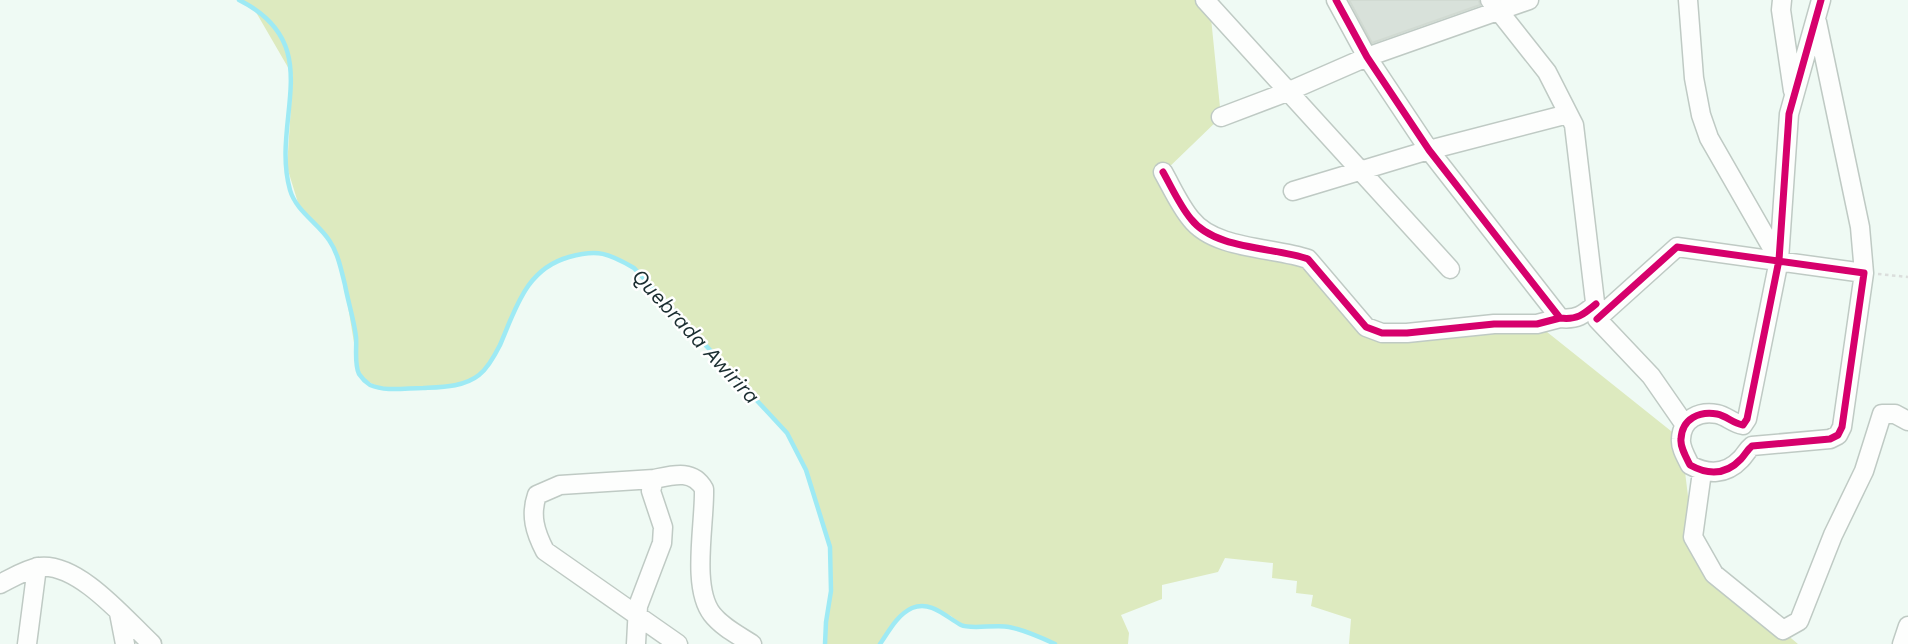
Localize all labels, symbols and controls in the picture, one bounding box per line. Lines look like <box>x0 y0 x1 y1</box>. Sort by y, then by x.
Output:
water label: Quebrada Awirira <box>627 263 765 409</box>

